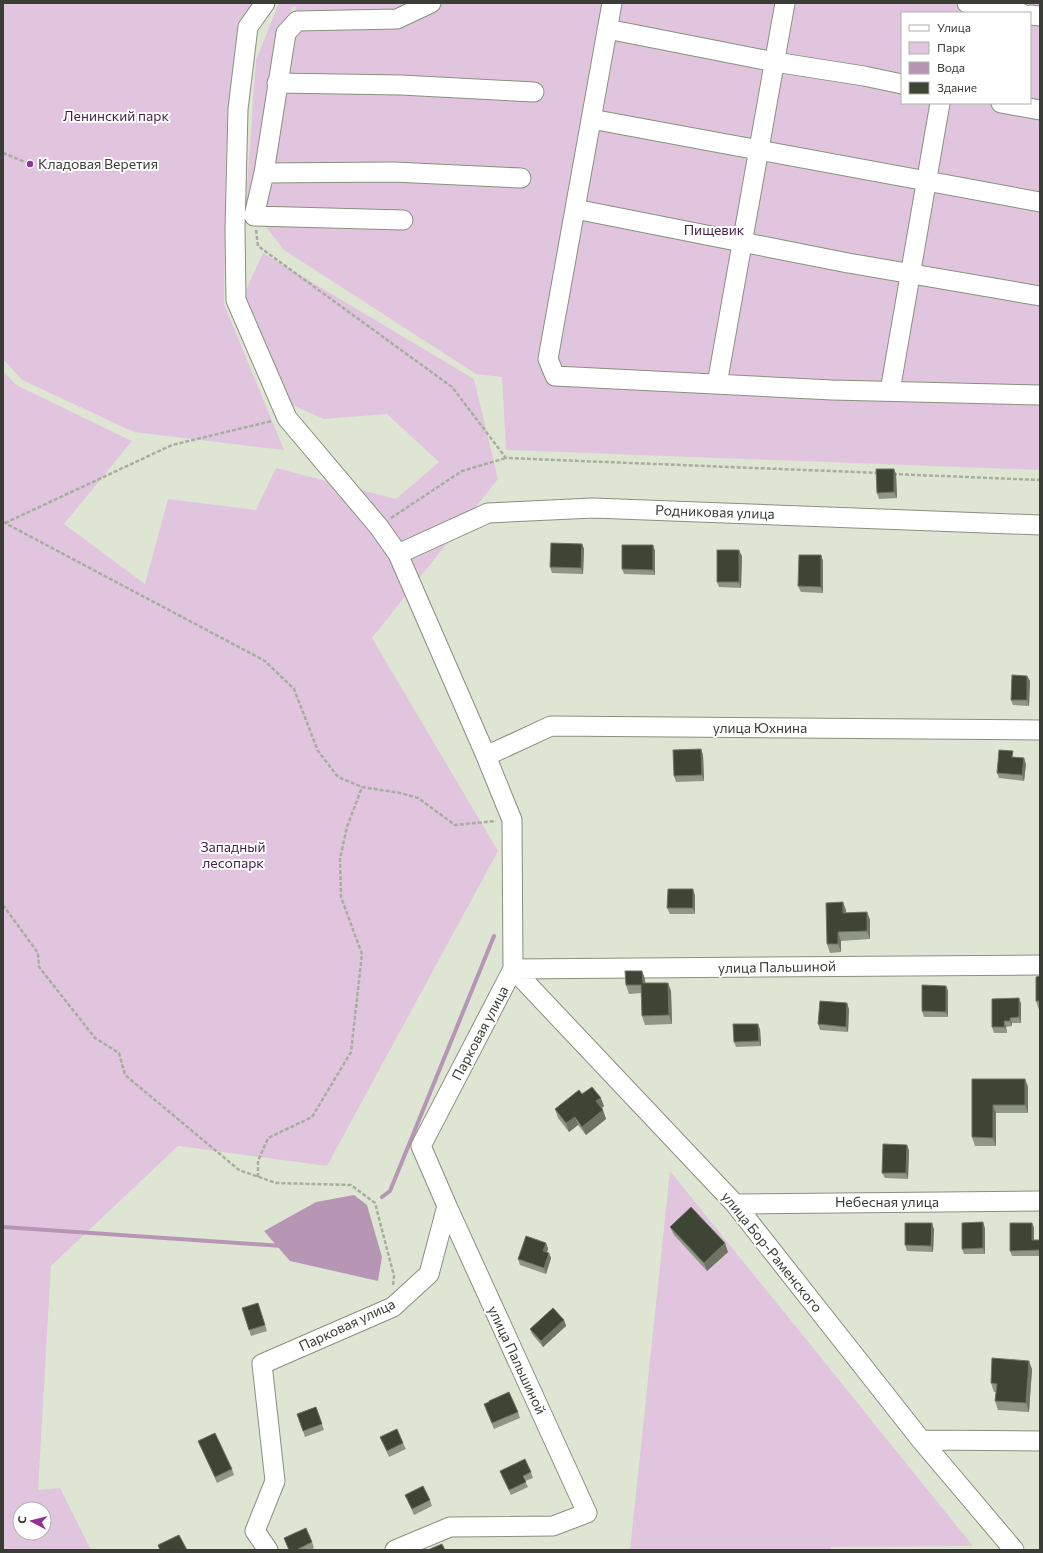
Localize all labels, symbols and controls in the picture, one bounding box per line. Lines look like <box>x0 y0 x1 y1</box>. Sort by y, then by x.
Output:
legend <box>901 12 1031 104</box>
text: Улица <box>937 20 971 34</box>
text: Парк <box>937 40 966 54</box>
text: Вода <box>937 60 965 74</box>
text: Здание <box>937 80 977 94</box>
park label: Ленинский парк <box>63 107 169 124</box>
place label: Кладовая Веретия <box>38 155 158 172</box>
marker: Кладовая Веретия <box>25 159 35 169</box>
park label: Пищевик <box>684 221 745 238</box>
street label: Родниковая улица <box>655 501 775 522</box>
street label: улица Юхнина <box>713 719 807 736</box>
park label: Западный лесопарк <box>201 838 265 871</box>
street label: улица Пальшиной <box>718 957 836 976</box>
street label: Парковая улица <box>448 983 512 1083</box>
street label: улица Бор-Раменского <box>718 1188 826 1315</box>
street label: Небесная улица <box>835 1193 939 1210</box>
street label: Парковая улица <box>296 1295 398 1354</box>
street label: улица Пальшиной <box>485 1303 550 1417</box>
north arrow <box>12 1501 52 1541</box>
text: С <box>15 1515 29 1524</box>

